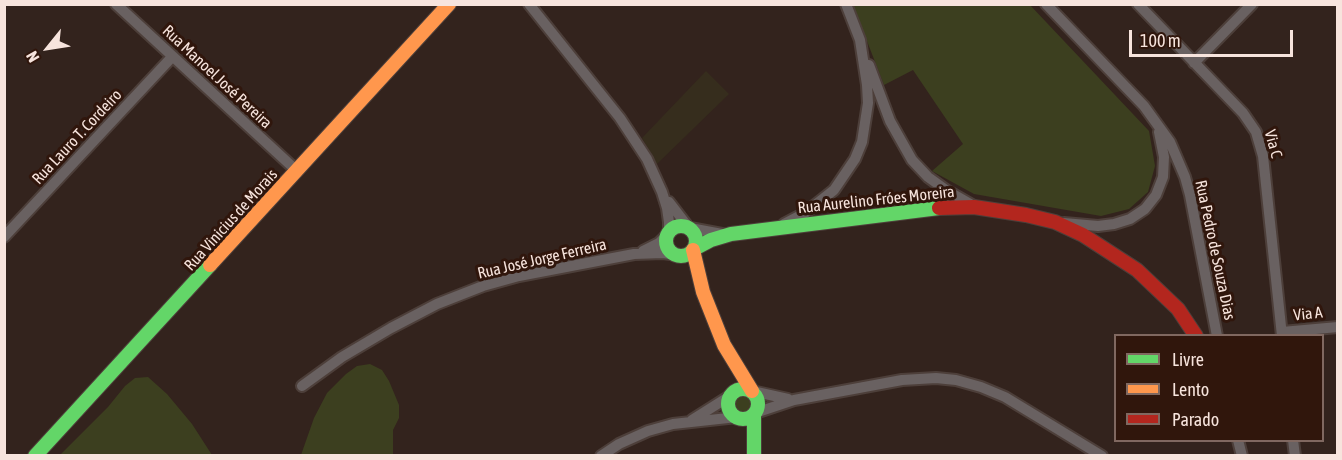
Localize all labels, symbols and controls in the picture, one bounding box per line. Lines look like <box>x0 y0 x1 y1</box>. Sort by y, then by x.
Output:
north arrow <box>18 18 78 78</box>
scale bar <box>1132 18 1296 56</box>
street label: Rua Manoel José Pereira <box>158 21 276 133</box>
text: 100 m <box>1140 30 1181 51</box>
text: N <box>22 48 43 66</box>
street label: Rua Lauro T. Cordeiro <box>28 86 126 188</box>
street label: Via C <box>1260 128 1286 160</box>
street label: Rua Vinicius de Morais <box>180 165 282 275</box>
street label: Rua Pedro de Souza Dias <box>1191 178 1239 322</box>
street label: Rua Aurelino Fróes Moreira <box>797 182 955 218</box>
street label: Rua José Jorge Ferreira <box>476 235 608 283</box>
street label: Via A <box>1293 303 1323 325</box>
legend <box>1114 334 1324 442</box>
text: Livre <box>1172 349 1204 370</box>
text: Lento <box>1172 379 1209 400</box>
text: Parado <box>1172 409 1219 430</box>

